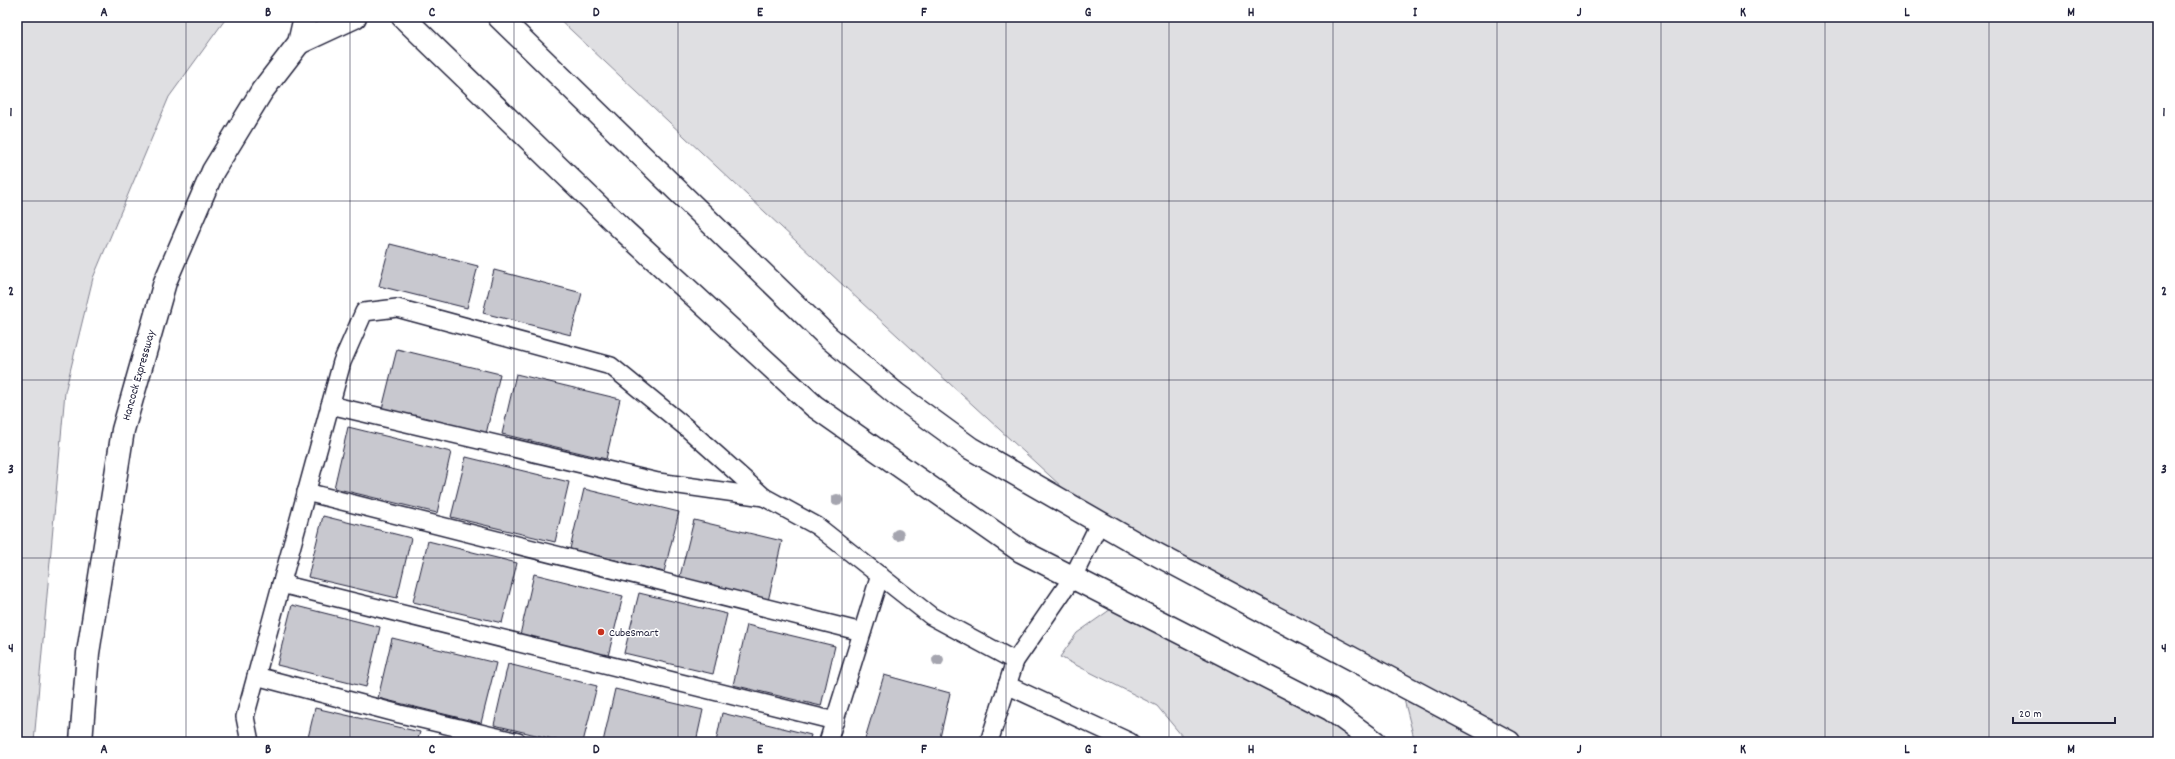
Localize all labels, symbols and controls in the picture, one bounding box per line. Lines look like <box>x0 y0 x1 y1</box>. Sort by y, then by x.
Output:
text: A <box>100 4 108 23</box>
text: B <box>265 4 271 23</box>
text: C <box>429 4 436 23</box>
text: D <box>593 4 600 23</box>
text: E <box>757 4 764 23</box>
text: F <box>921 4 927 23</box>
text: G <box>1085 4 1092 23</box>
text: H <box>1248 4 1255 23</box>
text: I <box>1413 4 1418 23</box>
text: J <box>1577 4 1582 23</box>
text: K <box>1740 4 1746 23</box>
text: L <box>1904 4 1910 23</box>
text: M <box>2067 4 2075 23</box>
text: 1 <box>10 104 13 123</box>
text: 1 <box>2163 104 2166 123</box>
text: 2 <box>8 283 14 302</box>
text: 2 <box>2161 283 2167 302</box>
street label: Hancock Expressway <box>118 327 161 423</box>
text: 3 <box>8 461 14 480</box>
text: 3 <box>2161 461 2167 480</box>
place label: CubeSmart <box>609 625 659 642</box>
marker: CubeSmart <box>596 627 606 637</box>
text: 4 <box>8 640 14 659</box>
text: 4 <box>2161 640 2167 659</box>
scale bar <box>2013 699 2115 725</box>
text: 20 m <box>2019 706 2042 723</box>
text: A <box>100 741 108 759</box>
text: B <box>265 741 271 759</box>
text: C <box>429 741 436 759</box>
text: D <box>593 741 600 759</box>
text: E <box>757 741 764 759</box>
text: F <box>921 741 927 759</box>
text: G <box>1085 741 1092 759</box>
text: H <box>1248 741 1255 759</box>
text: I <box>1413 741 1418 759</box>
text: J <box>1577 741 1582 759</box>
text: K <box>1740 741 1746 759</box>
text: L <box>1904 741 1910 759</box>
text: M <box>2067 741 2075 759</box>

